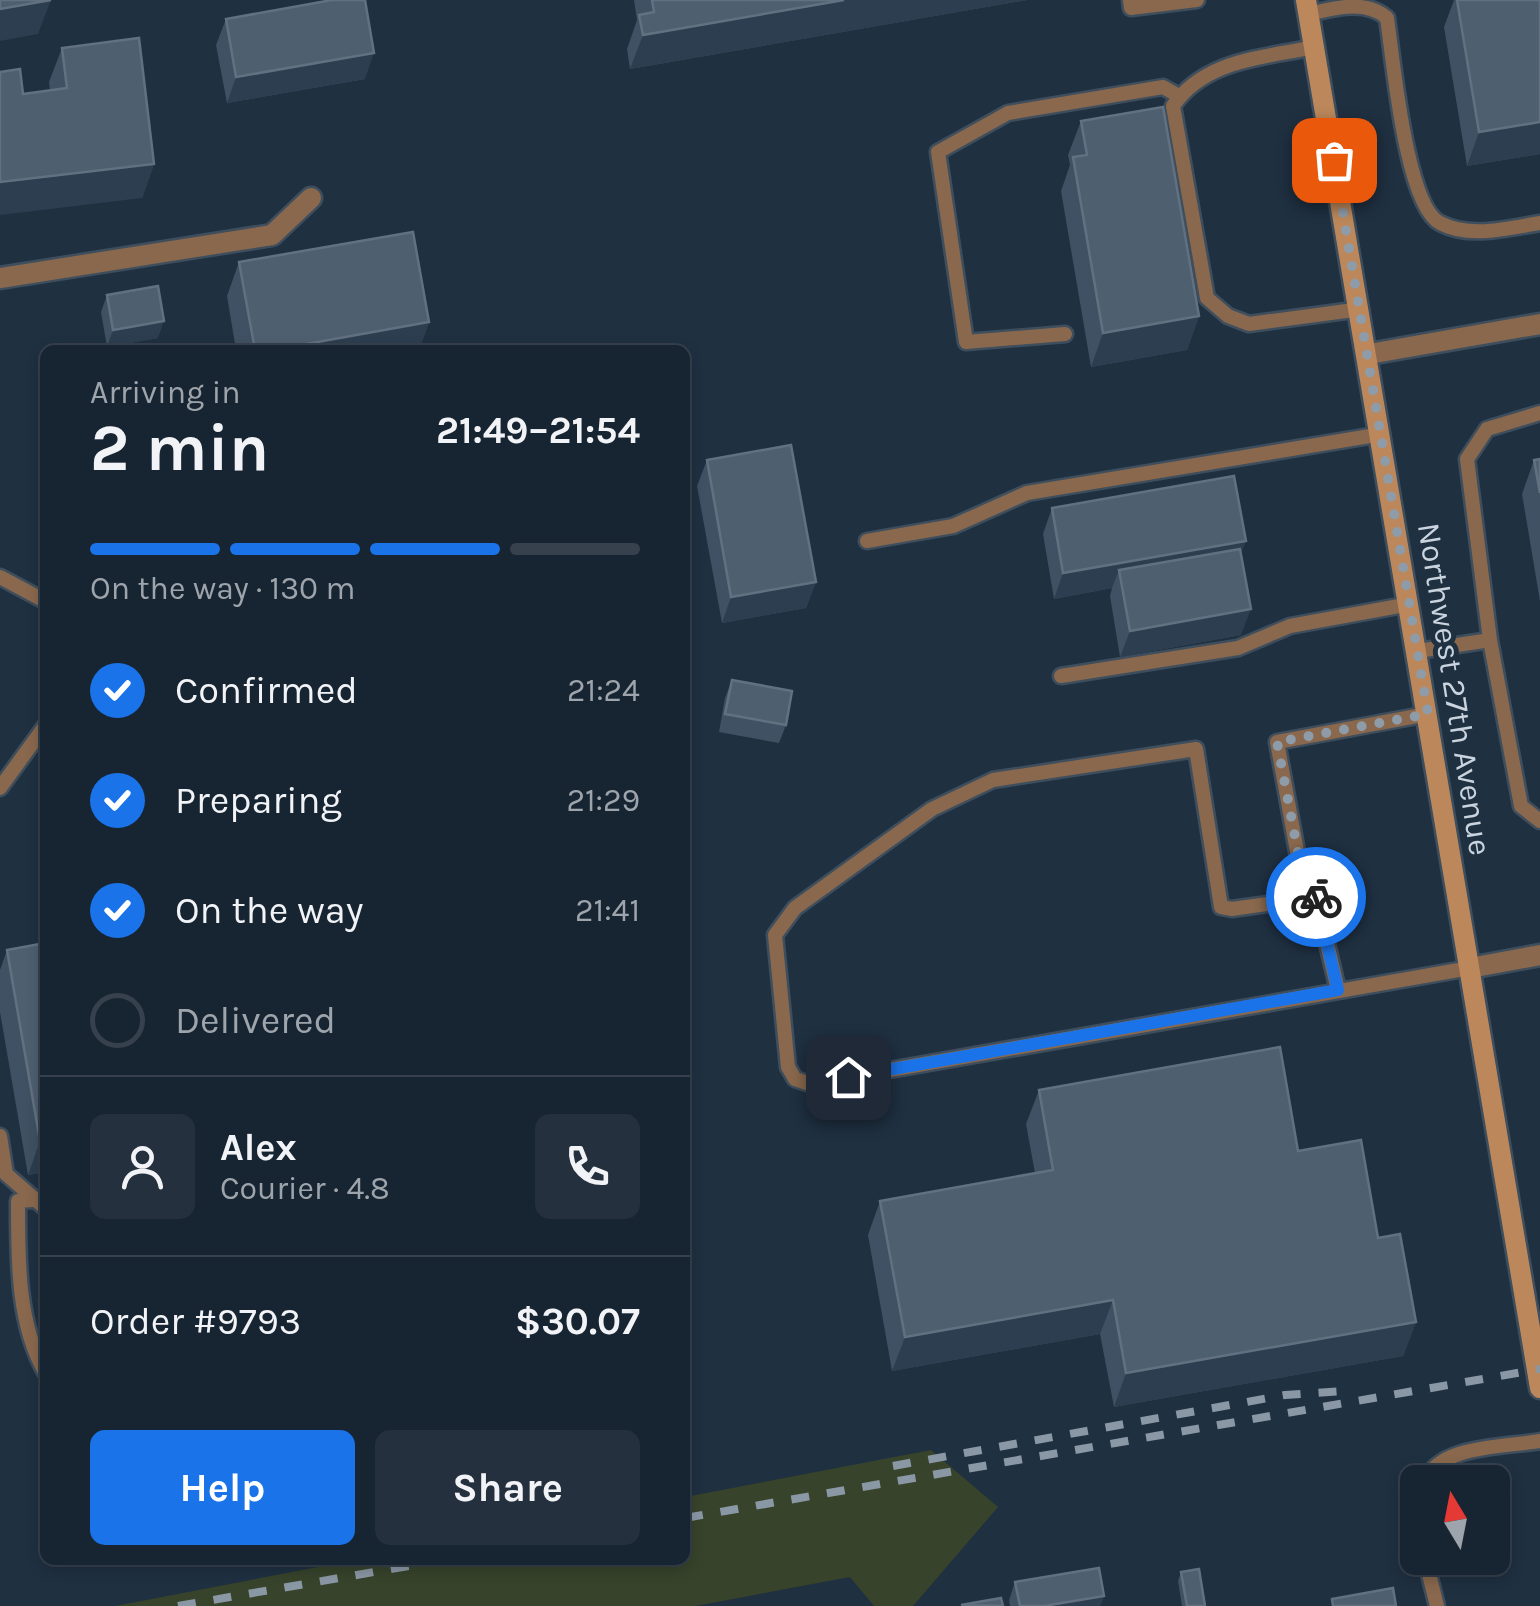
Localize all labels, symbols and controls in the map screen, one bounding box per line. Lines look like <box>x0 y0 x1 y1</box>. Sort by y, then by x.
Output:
pin <box>1292 118 1377 203</box>
icon: bag <box>1307 133 1362 188</box>
text: Arriving in <box>90 374 241 411</box>
text: 21:49–21:54 <box>436 408 640 453</box>
text: 2 min <box>90 410 269 486</box>
street label: Northwest 27th Avenue <box>1410 520 1499 858</box>
text: On the way · 130 m <box>90 570 356 607</box>
icon: check <box>90 663 145 718</box>
text: Confirmed <box>175 668 358 713</box>
text: 21:24 <box>567 672 640 709</box>
icon: check <box>90 773 145 828</box>
text: Preparing <box>175 778 342 823</box>
text: 21:29 <box>566 782 640 819</box>
courier <box>1266 847 1366 947</box>
icon: bike <box>1289 870 1344 925</box>
icon: check <box>90 883 145 938</box>
text: On the way <box>175 888 363 933</box>
text: 21:41 <box>575 892 640 929</box>
text: Delivered <box>175 998 336 1043</box>
pin <box>806 1035 891 1120</box>
icon: home <box>821 1050 876 1105</box>
button: person <box>90 1114 195 1219</box>
button: phone <box>535 1114 640 1219</box>
text: Alex <box>220 1125 297 1170</box>
text: Courier · 4.8 <box>220 1170 390 1207</box>
text: Order #9793 <box>90 1299 301 1344</box>
text: $30.07 <box>515 1299 640 1344</box>
button: Help <box>90 1430 355 1545</box>
button: Share <box>375 1430 640 1545</box>
north arrow <box>1400 1465 1510 1575</box>
map controls <box>1400 1465 1510 1575</box>

